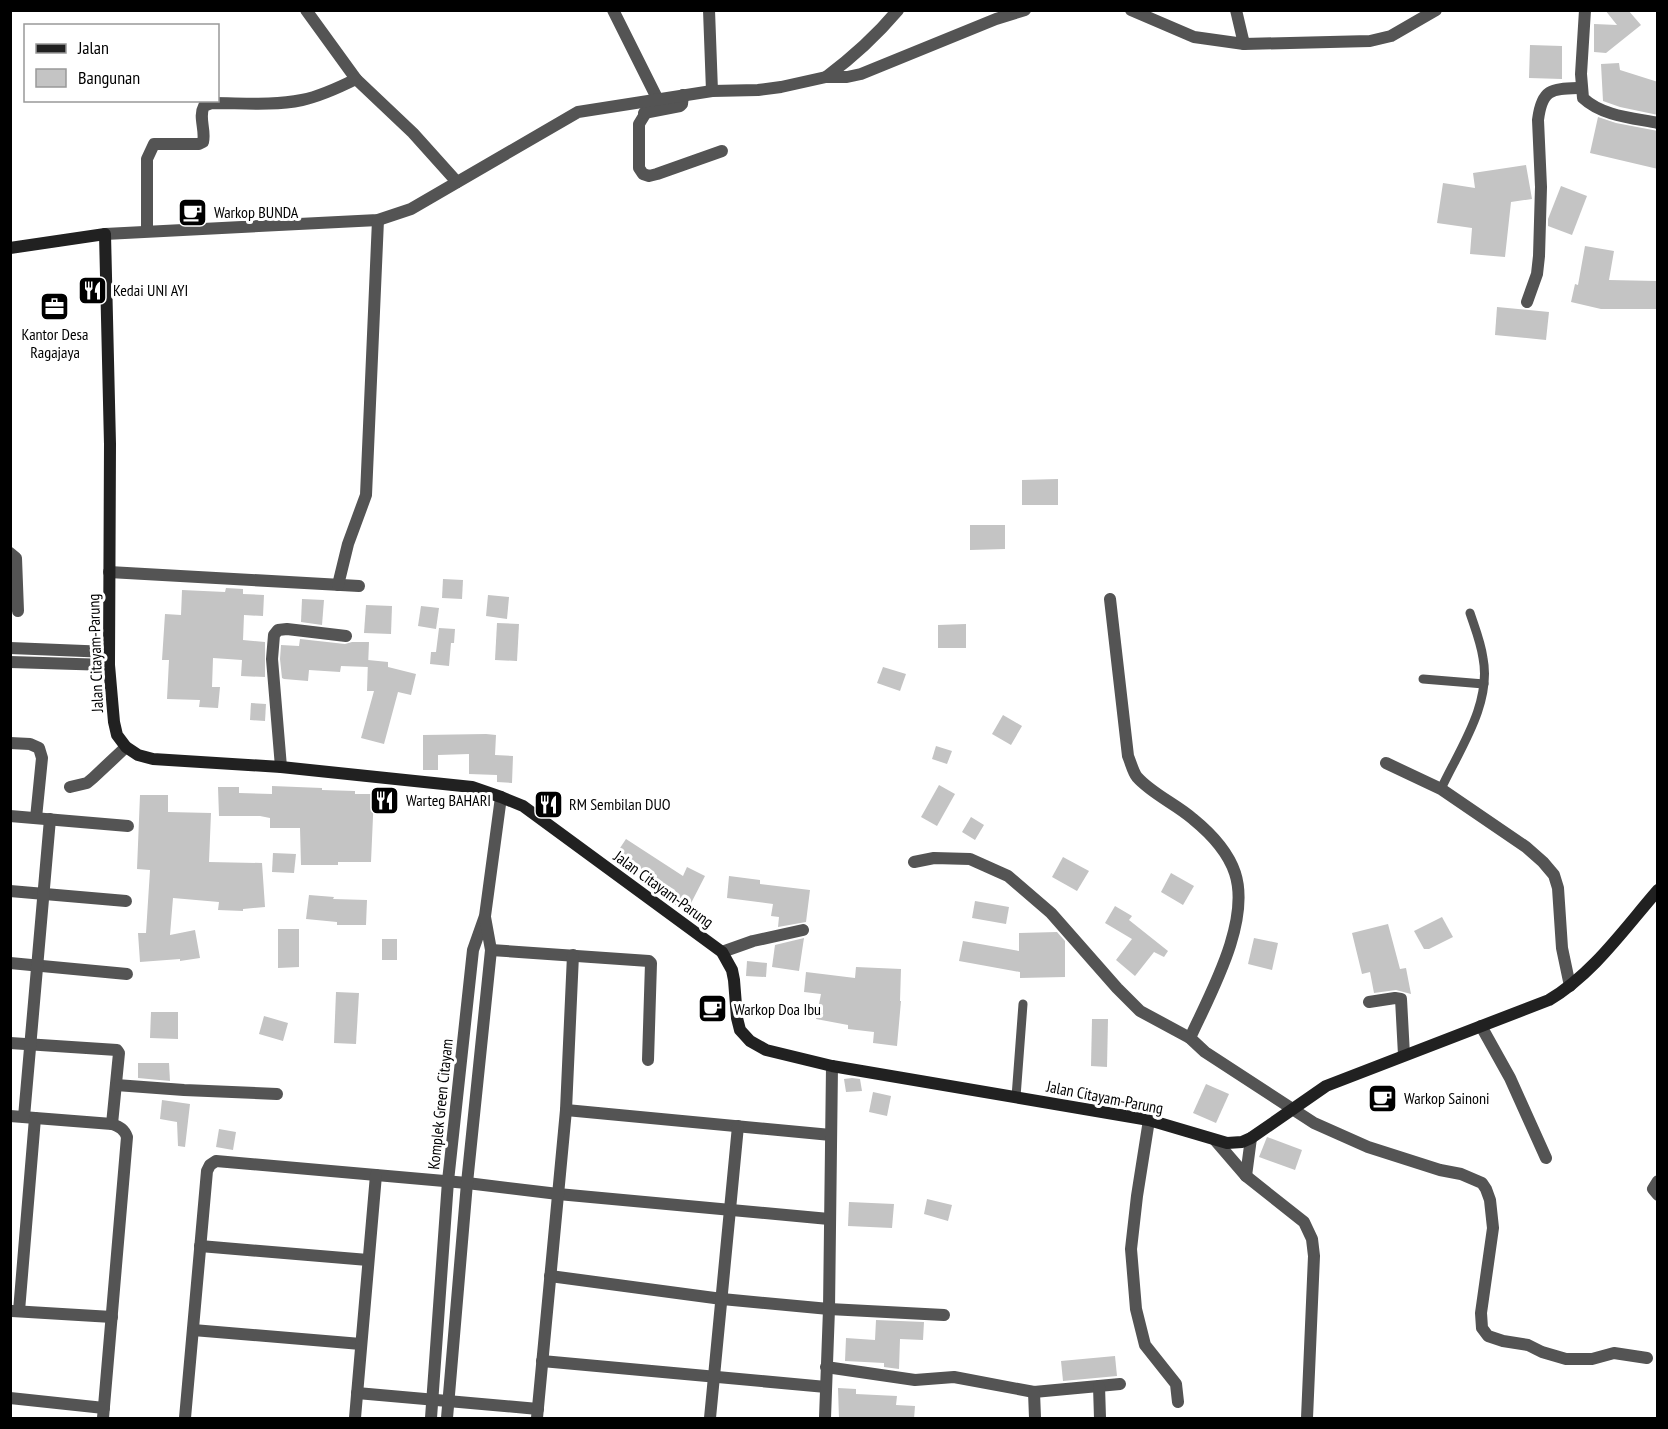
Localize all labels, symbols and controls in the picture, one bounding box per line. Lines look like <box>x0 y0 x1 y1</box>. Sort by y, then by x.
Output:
legend <box>24 24 219 102</box>
text: Jalan <box>77 36 109 59</box>
text: Bangunan <box>78 66 140 89</box>
cafe icon: Warkop BUNDA <box>177 196 209 228</box>
place label: Warkop BUNDA <box>214 202 299 222</box>
restaurant icon: Kedai UNI AYI <box>76 274 108 306</box>
place label: Kedai UNI AYI <box>113 280 188 300</box>
office icon: Kantor Desa Ragajaya <box>39 290 71 322</box>
place label: Kantor Desa Ragajaya <box>22 324 88 362</box>
street label: Jalan Citayam-Parung <box>83 594 107 713</box>
restaurant icon: Warteg BAHARI <box>369 784 401 816</box>
restaurant icon: RM Sembilan DUO <box>532 788 564 820</box>
place label: Warteg BAHARI <box>406 790 491 810</box>
place label: RM Sembilan DUO <box>569 794 671 814</box>
street label: Jalan Citayam-Parung <box>609 846 718 932</box>
cafe icon: Warkop Doa Ibu <box>697 993 729 1025</box>
place label: Warkop Doa Ibu <box>734 999 821 1019</box>
street label: Komplek Green Citayam <box>423 1038 457 1170</box>
street label: Jalan Citayam-Parung <box>1044 1076 1165 1118</box>
cafe icon: Warkop Sainoni <box>1367 1082 1399 1114</box>
place label: Warkop Sainoni <box>1404 1088 1489 1108</box>

